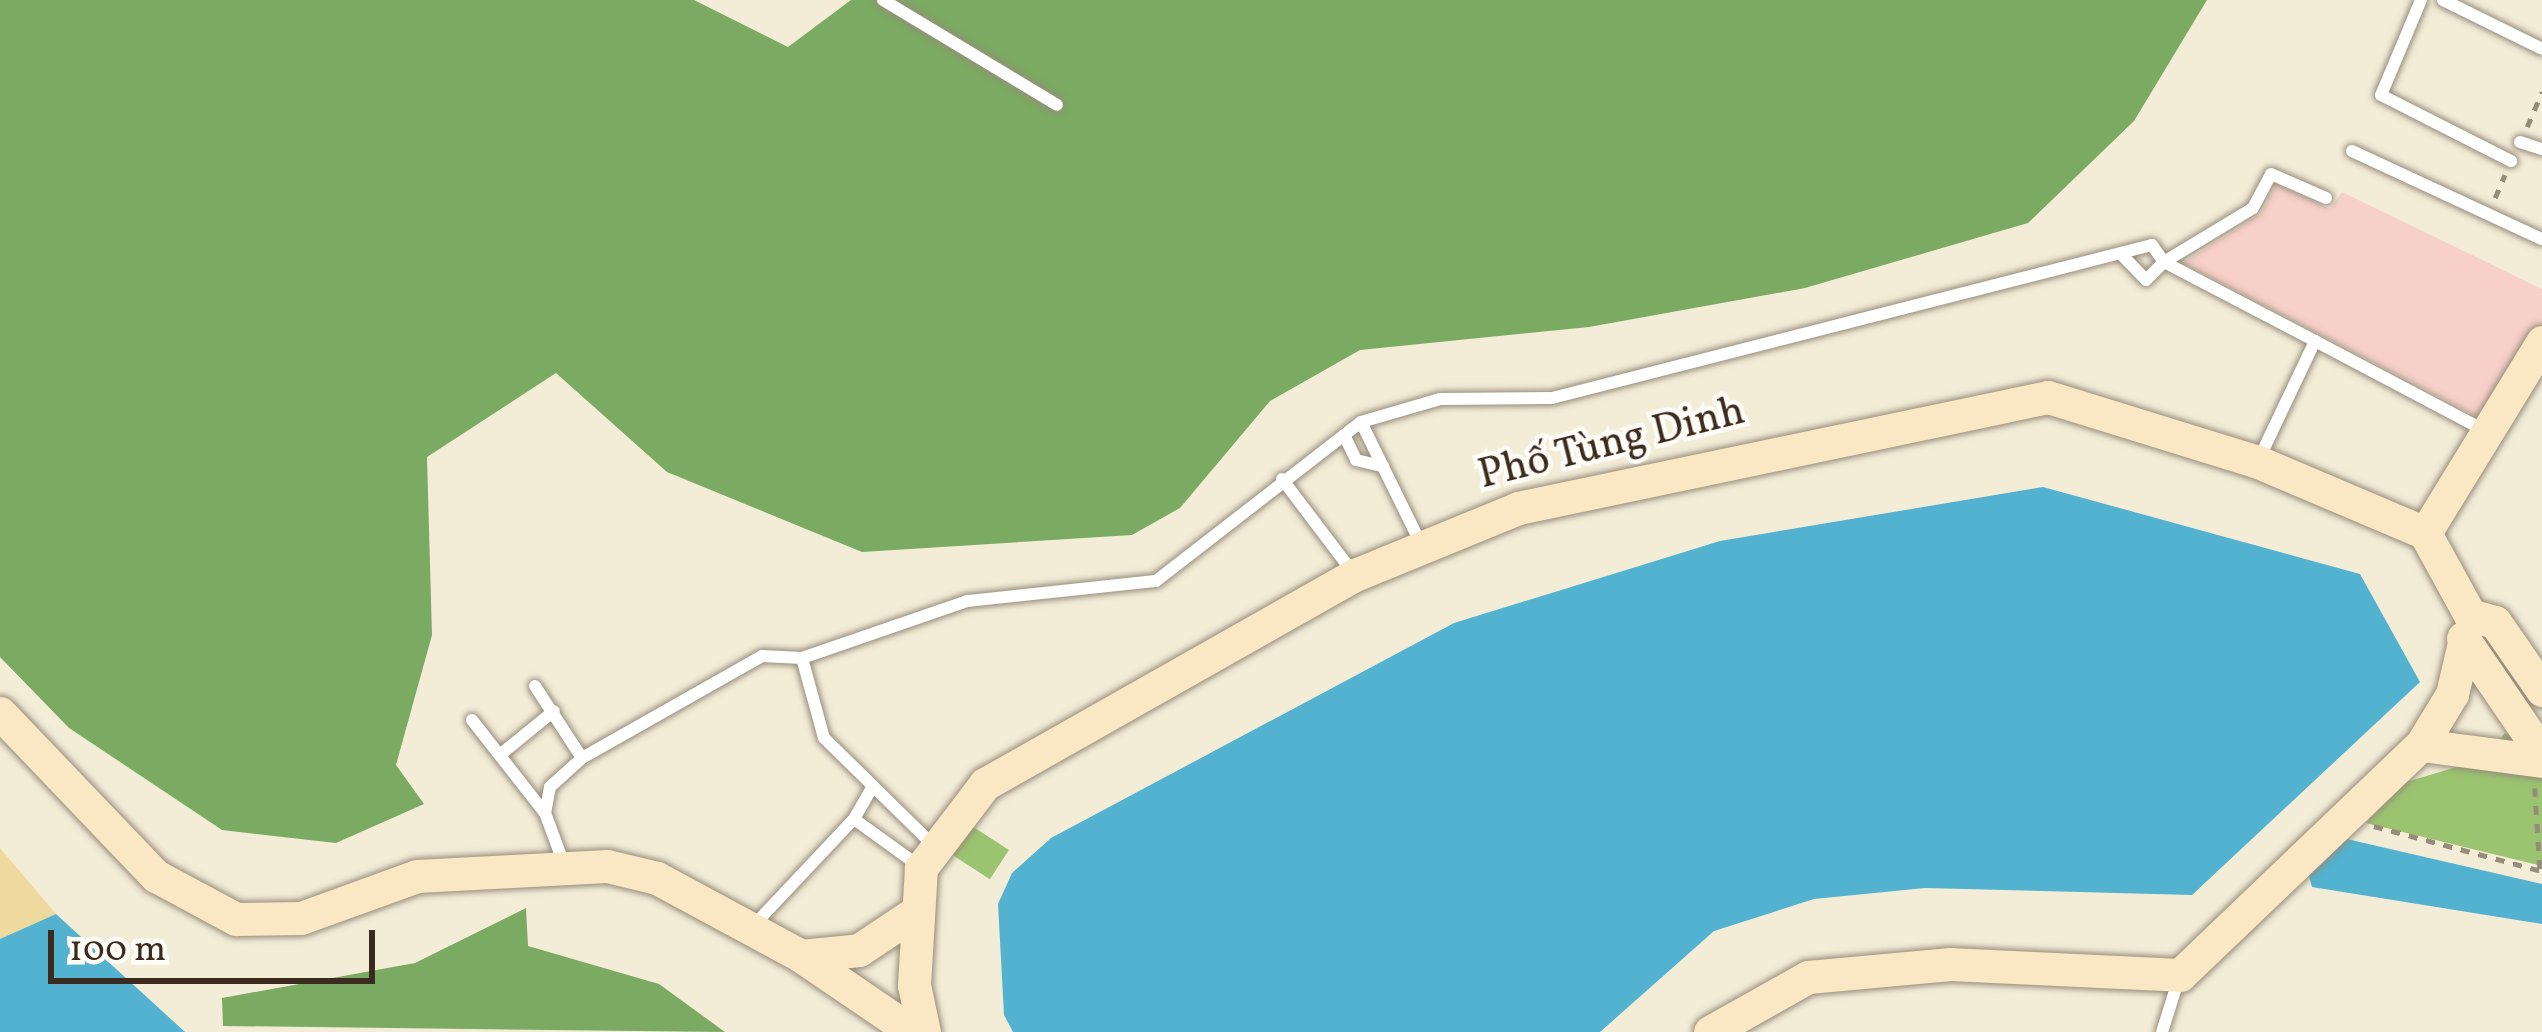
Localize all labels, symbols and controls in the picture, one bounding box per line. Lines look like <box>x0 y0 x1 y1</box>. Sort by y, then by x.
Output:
street label: Phố Tùng Dinh <box>1473 387 1751 503</box>
scale bar <box>54 906 381 980</box>
text: 100 m <box>69 926 166 976</box>

